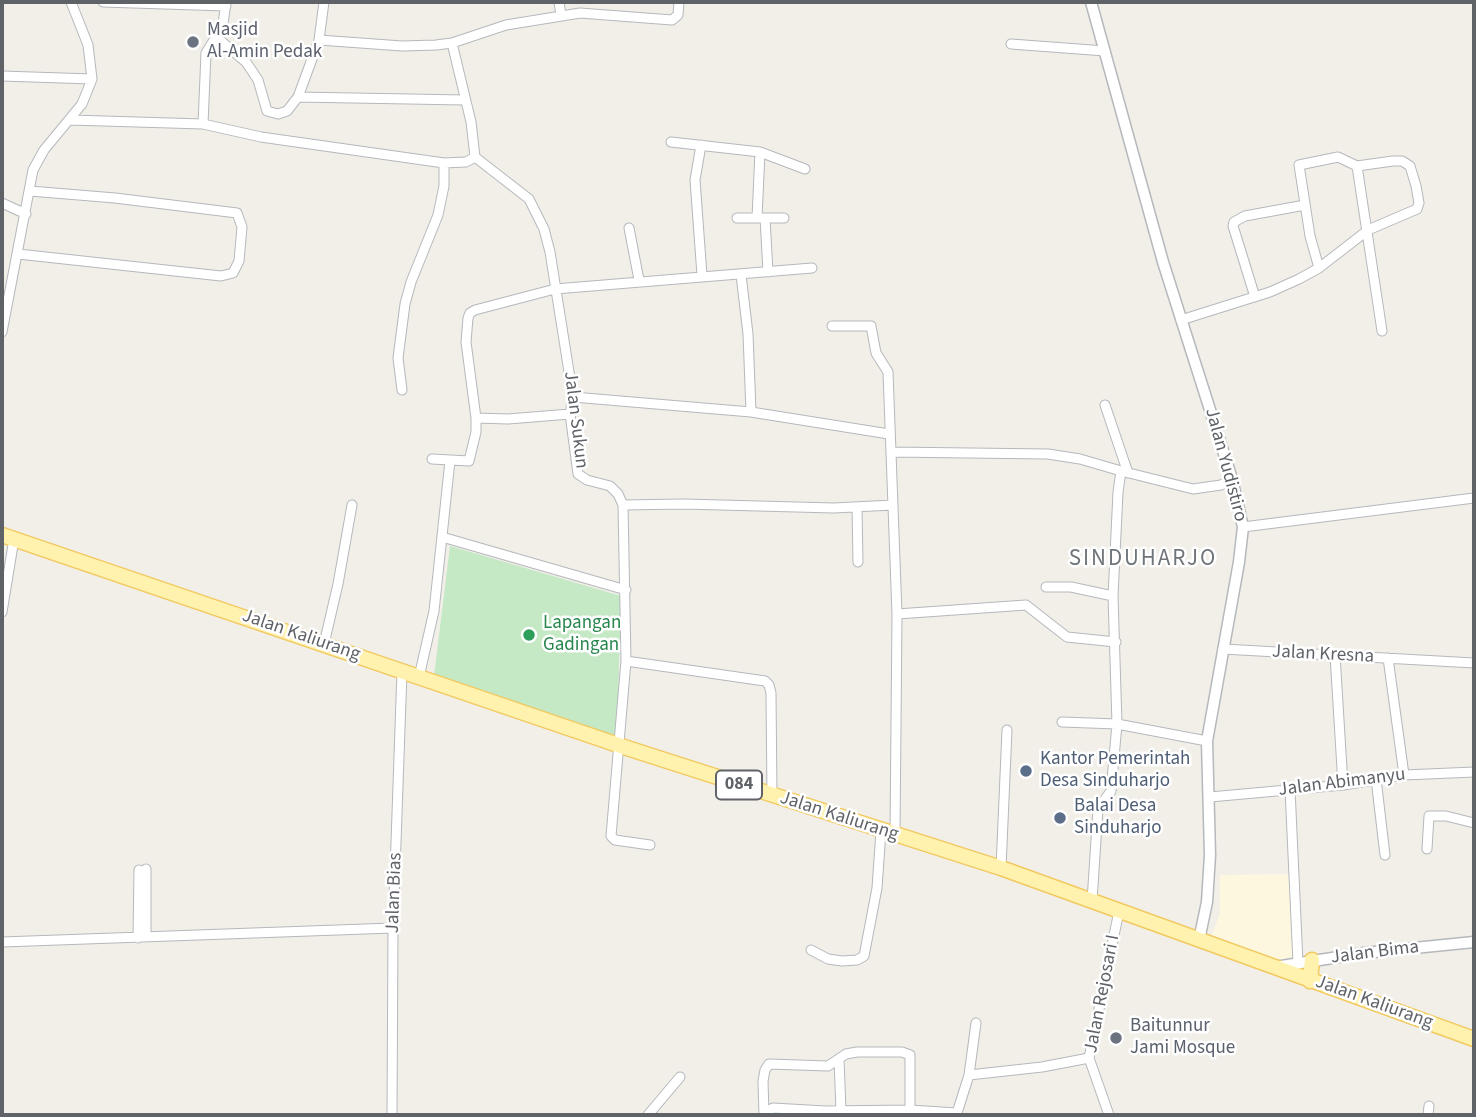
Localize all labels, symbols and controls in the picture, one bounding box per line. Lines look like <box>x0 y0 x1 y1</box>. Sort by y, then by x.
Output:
place label: Masjid Al-Amin Pedak <box>207 20 322 64</box>
marker: Masjid Al-Amin Pedak <box>185 34 201 50</box>
street label: Jalan Sukun <box>558 370 592 470</box>
street label: Jalan Yudistiro <box>1199 406 1251 524</box>
district label: SINDUHARJO <box>1070 546 1216 574</box>
street label: Jalan Kaliurang <box>239 605 363 667</box>
place label: Lapangan Gadingan <box>543 613 621 657</box>
marker: Lapangan Gadingan <box>521 627 537 643</box>
street label: Jalan Kresna <box>1271 641 1375 669</box>
place label: Kantor Pemerintah Desa Sinduharjo <box>1040 749 1190 793</box>
marker: Kantor Pemerintah Desa Sinduharjo <box>1018 763 1034 779</box>
street label: Jalan Abimanyu <box>1277 764 1407 802</box>
road number: 084 <box>716 770 762 800</box>
street label: Jalan Kaliurang <box>777 787 901 847</box>
place label: Balai Desa Sinduharjo <box>1074 796 1162 840</box>
marker: Balai Desa Sinduharjo <box>1052 810 1068 826</box>
street label: Jalan Bias <box>382 852 408 934</box>
street label: Jalan Rejosari I <box>1080 933 1126 1055</box>
street label: Jalan Bima <box>1330 936 1420 970</box>
street label: Jalan Kaliurang <box>1312 971 1436 1035</box>
place label: Baitunnur Jami Mosque <box>1130 1016 1235 1060</box>
marker: Baitunnur Jami Mosque <box>1108 1030 1124 1046</box>

